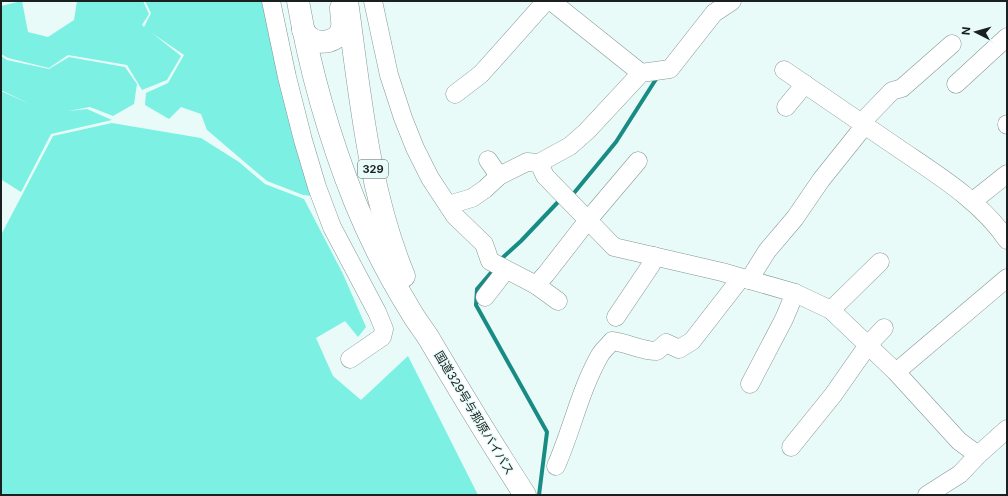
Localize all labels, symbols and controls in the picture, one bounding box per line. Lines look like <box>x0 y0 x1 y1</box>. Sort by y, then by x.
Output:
north arrow <box>956 12 996 52</box>
text: N <box>959 26 973 36</box>
road number: 329 <box>358 160 388 178</box>
street label: 国道329号与那原バイパス <box>431 348 517 477</box>

